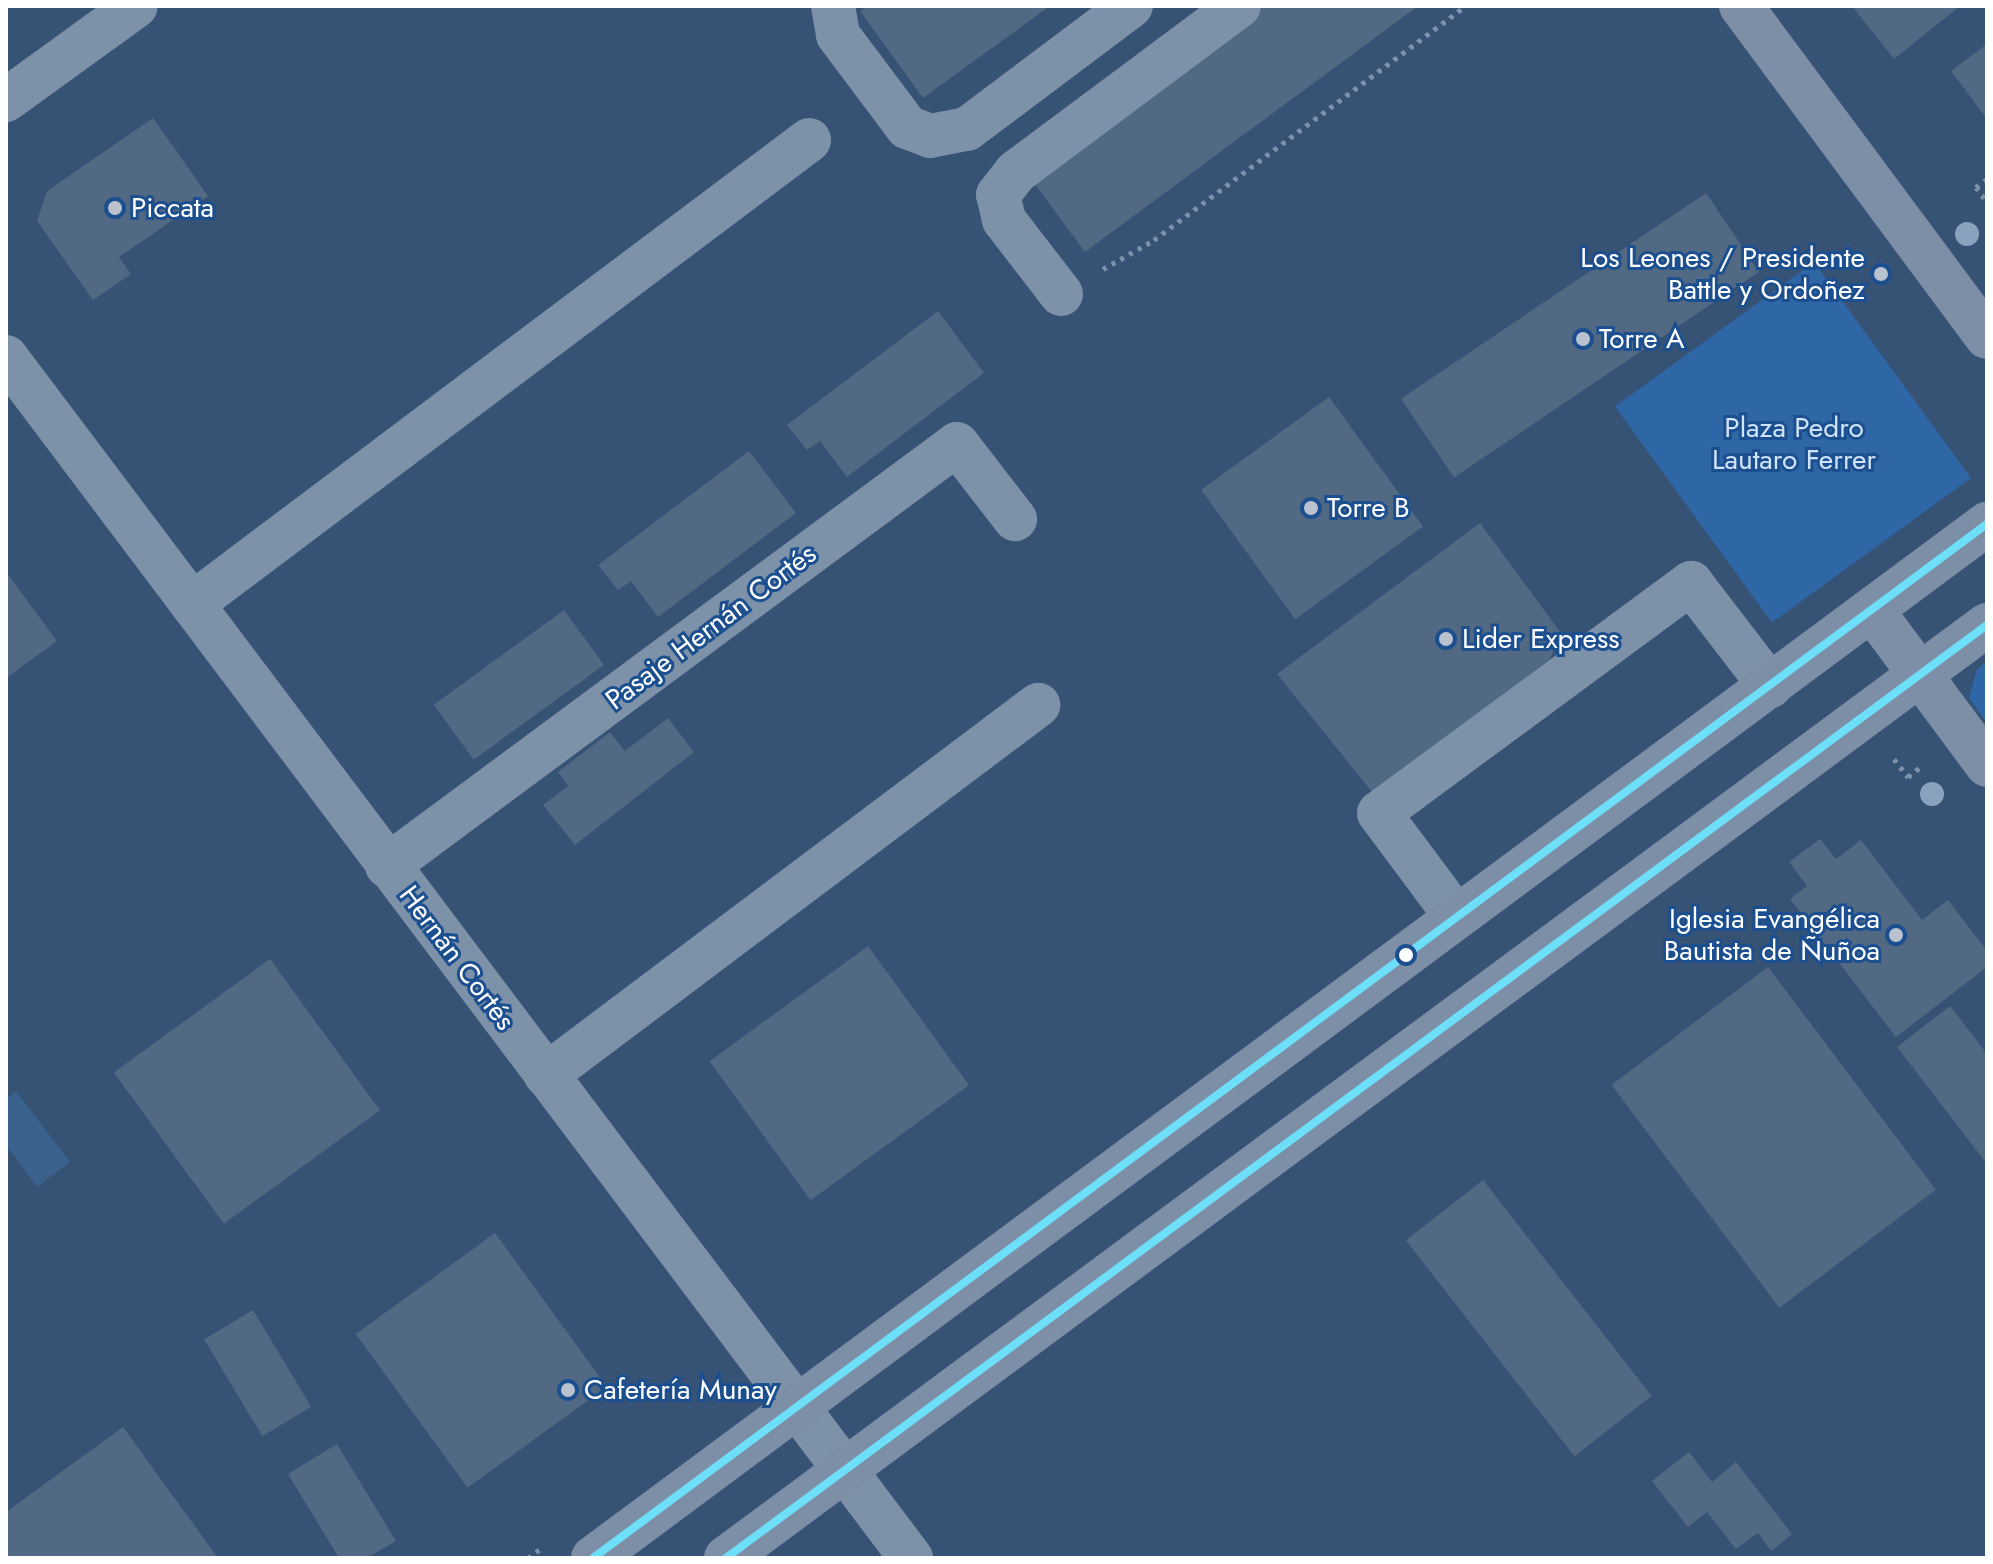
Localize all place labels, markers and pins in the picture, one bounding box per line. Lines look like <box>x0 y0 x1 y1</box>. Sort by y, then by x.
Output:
place label: Piccata <box>131 191 214 225</box>
marker: Piccata <box>106 199 124 217</box>
place label: Los Leones / Presidente Battle y Ordoñez <box>1580 241 1865 307</box>
marker: Los Leones / Presidente Battle y Ordoñez <box>1872 265 1890 283</box>
place label: Torre A <box>1599 322 1685 356</box>
marker: Torre A <box>1574 330 1592 348</box>
place label: Torre B <box>1327 491 1410 525</box>
marker: Torre B <box>1302 499 1320 517</box>
place label: Lider Express <box>1462 622 1620 656</box>
marker: Lider Express <box>1437 630 1455 648</box>
place label: Iglesia Evangélica Bautista de Ñuñoa <box>1664 902 1880 968</box>
marker: Iglesia Evangélica Bautista de Ñuñoa <box>1887 926 1905 944</box>
unlabelled marker <box>1398 947 1414 963</box>
place label: Cafetería Munay <box>584 1373 777 1407</box>
marker: Cafetería Munay <box>559 1381 577 1399</box>

